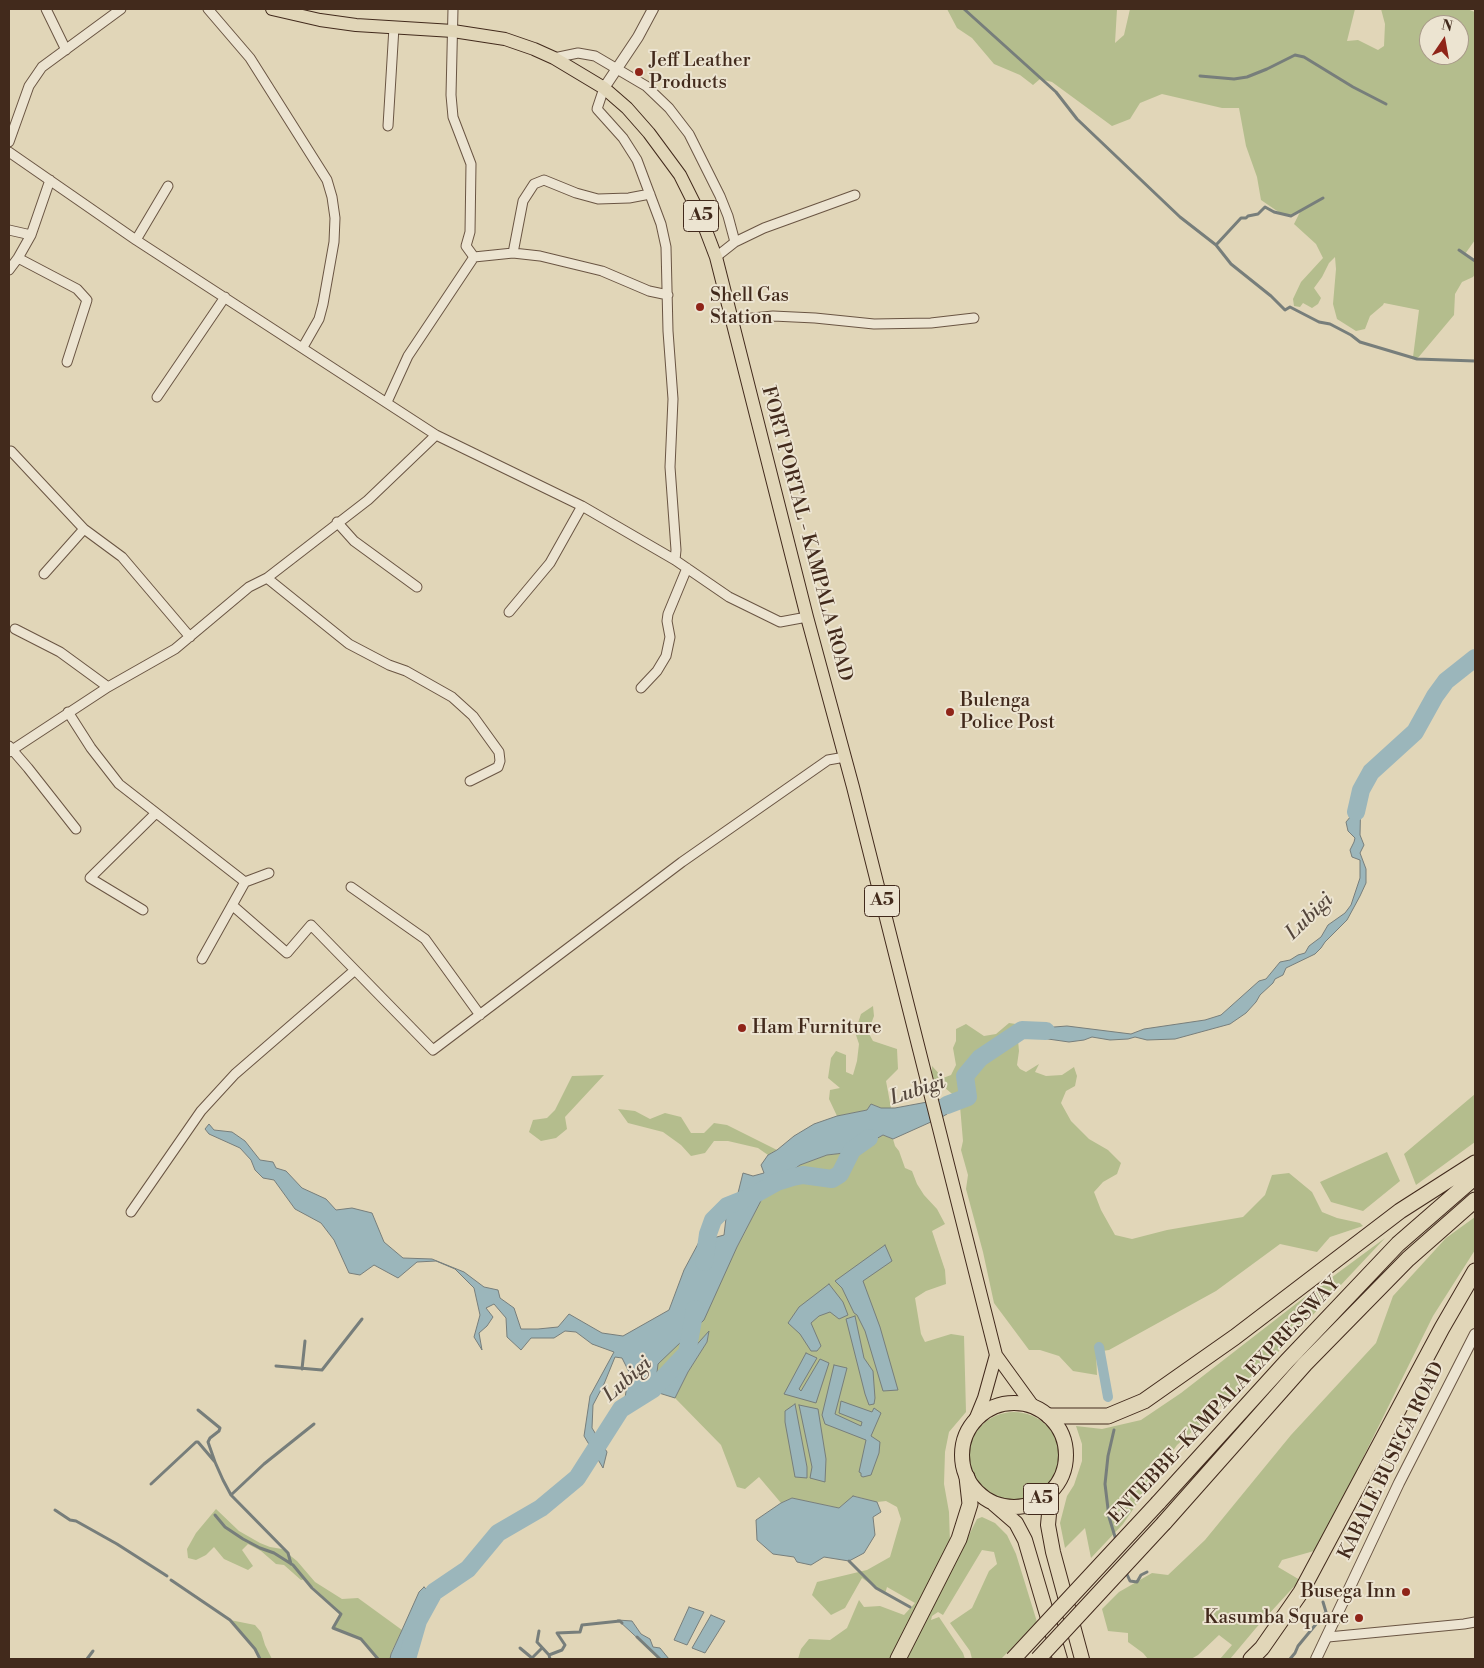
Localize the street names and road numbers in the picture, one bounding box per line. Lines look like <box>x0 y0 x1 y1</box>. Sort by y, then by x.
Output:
road number: A5 <box>684 200 718 232</box>
street label: FORT PORTAL - KAMPALA ROAD <box>756 384 856 684</box>
road number: A5 <box>864 886 900 916</box>
street label: ENTEBBE–KAMPALA EXPRESSWAY <box>1105 1273 1345 1529</box>
street label: KABALE BUSEGA ROAD <box>1334 1358 1450 1564</box>
road number: A5 <box>1024 1484 1058 1515</box>

